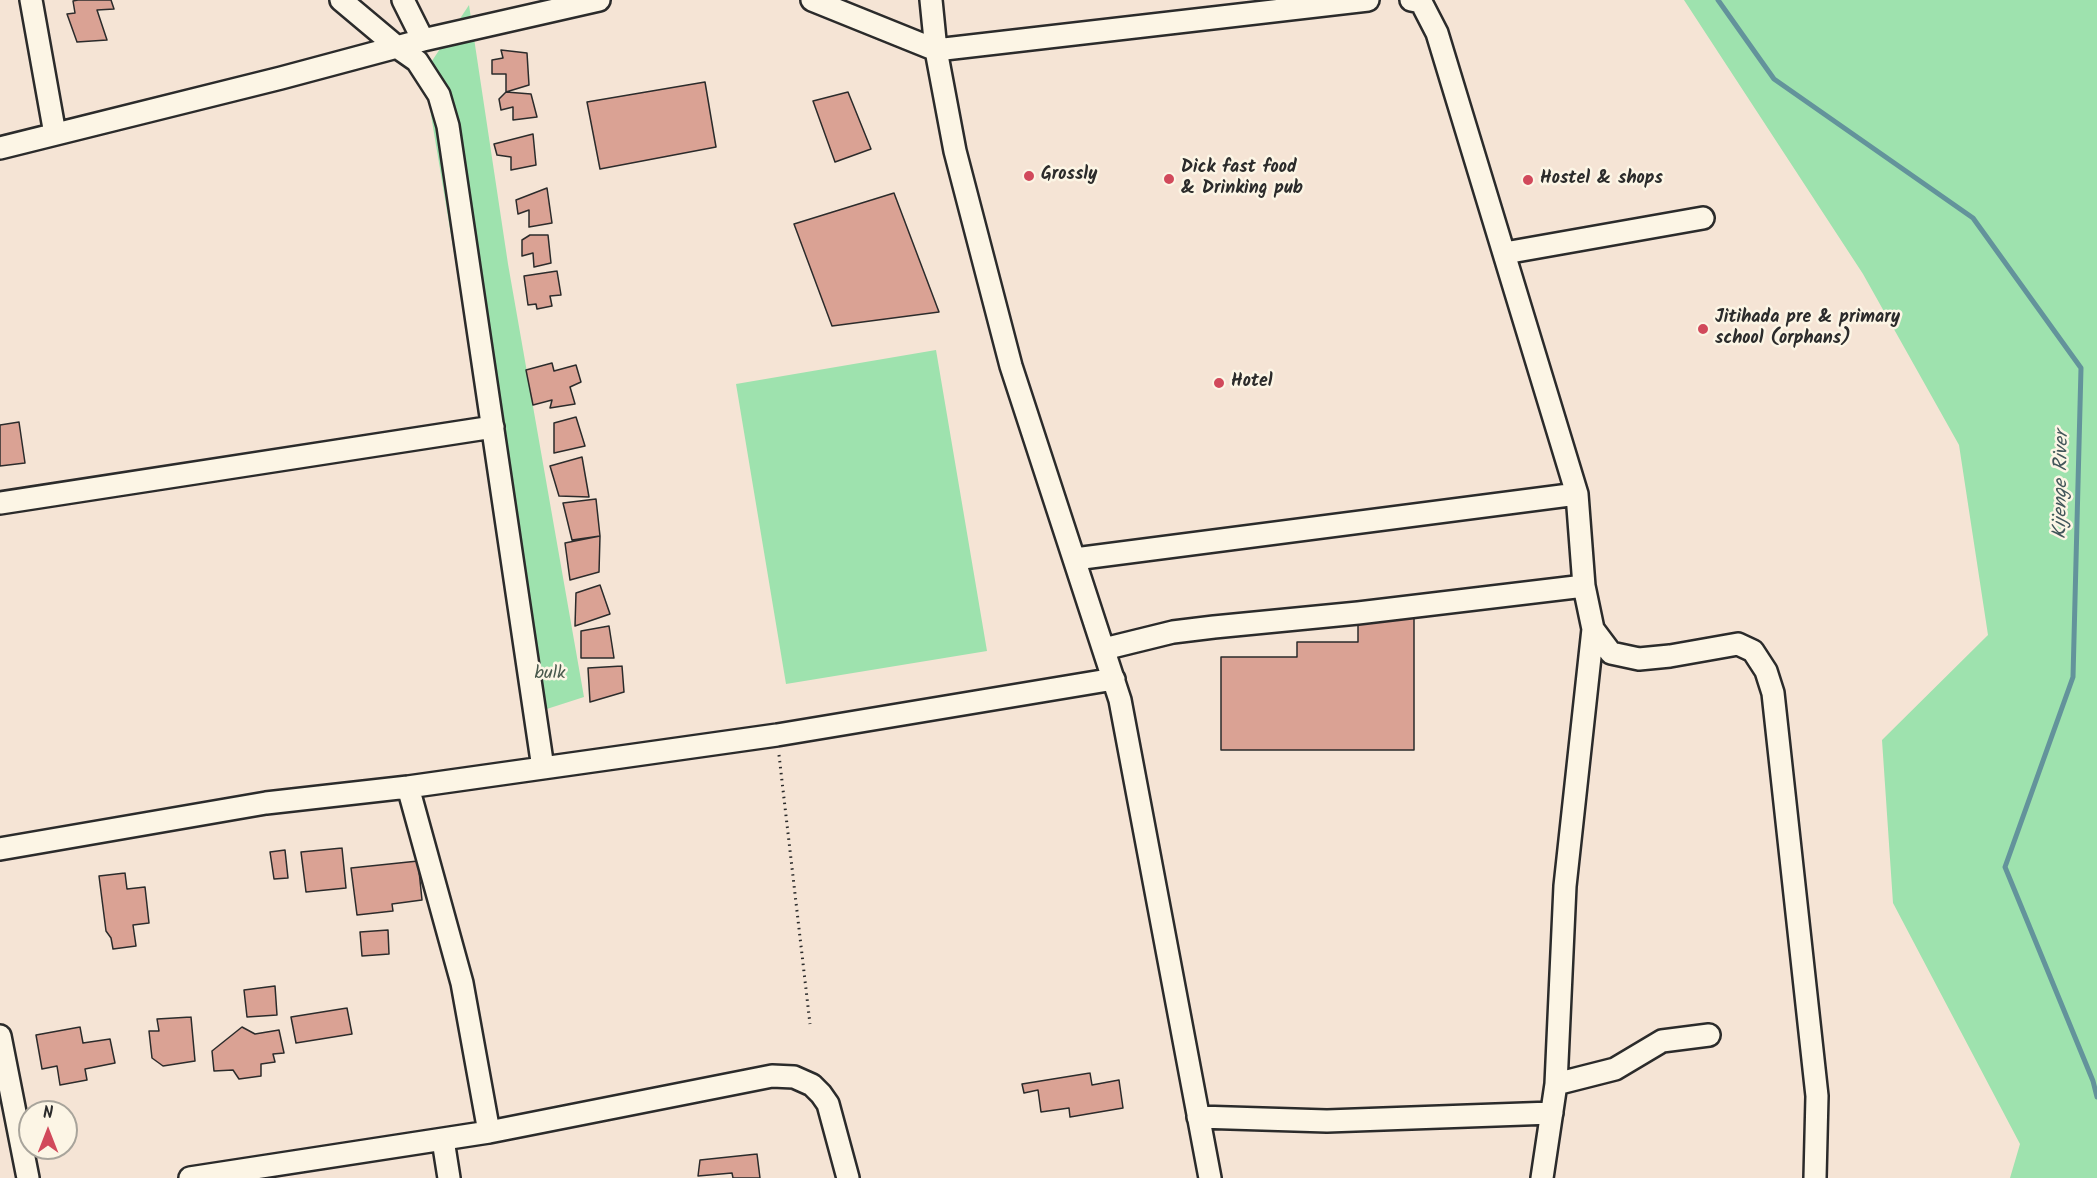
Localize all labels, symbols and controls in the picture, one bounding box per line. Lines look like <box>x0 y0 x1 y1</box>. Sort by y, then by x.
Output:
place label: Dick fast food & Drinking pub <box>1181 158 1303 201</box>
place label: Grossly <box>1041 165 1097 187</box>
marker: Grossly <box>1022 169 1036 183</box>
place label: Hostel & shops <box>1540 169 1663 191</box>
marker: Dick fast food & Drinking pub <box>1162 172 1176 186</box>
marker: Hostel & shops <box>1521 173 1535 187</box>
place label: Jitihada pre & primary school (orphans) <box>1715 308 1900 350</box>
marker: Jitihada pre & primary school (orphans) <box>1696 322 1710 336</box>
place label: Hotel <box>1231 372 1273 394</box>
marker: Hotel <box>1212 376 1226 390</box>
water label: Kijenge River <box>2050 431 2076 539</box>
park label: bulk <box>535 664 565 686</box>
north arrow <box>18 1100 78 1160</box>
text: N <box>43 1101 53 1126</box>

